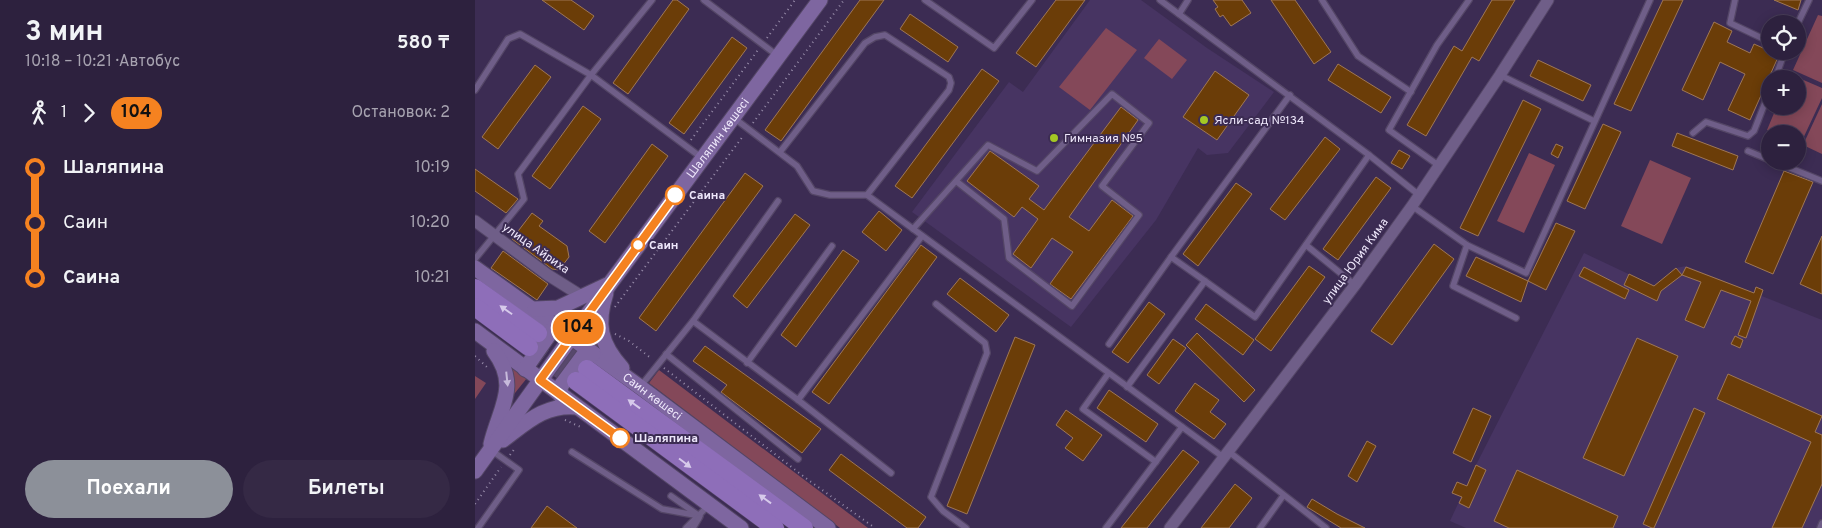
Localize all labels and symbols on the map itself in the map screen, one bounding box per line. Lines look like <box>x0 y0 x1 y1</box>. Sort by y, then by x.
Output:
street label: Шаляпин көшесі <box>684 95 754 182</box>
place label: Ясли-сад №134 <box>1214 113 1305 129</box>
marker: Ясли-сад №134 <box>1198 114 1210 126</box>
place label: Гимназия №5 <box>1064 131 1143 147</box>
marker: Гимназия №5 <box>1048 132 1060 144</box>
marker: Саина <box>665 185 685 205</box>
place label: Саина <box>689 188 725 204</box>
street label: улица Юрия Кима <box>1319 215 1393 308</box>
street label: улица Айриха <box>499 220 572 278</box>
marker: Саин <box>631 238 645 252</box>
place label: Саин <box>649 238 678 254</box>
one-way arrow <box>500 305 513 316</box>
line badge: 104 <box>549 312 607 344</box>
street label: Саин көшесі <box>619 370 685 425</box>
one-way arrow <box>503 372 511 388</box>
one-way arrow <box>628 398 641 409</box>
marker: Шаляпина <box>610 428 630 448</box>
place label: Шаляпина <box>634 431 698 447</box>
one-way arrow <box>678 457 691 468</box>
one-way arrow <box>758 494 772 504</box>

